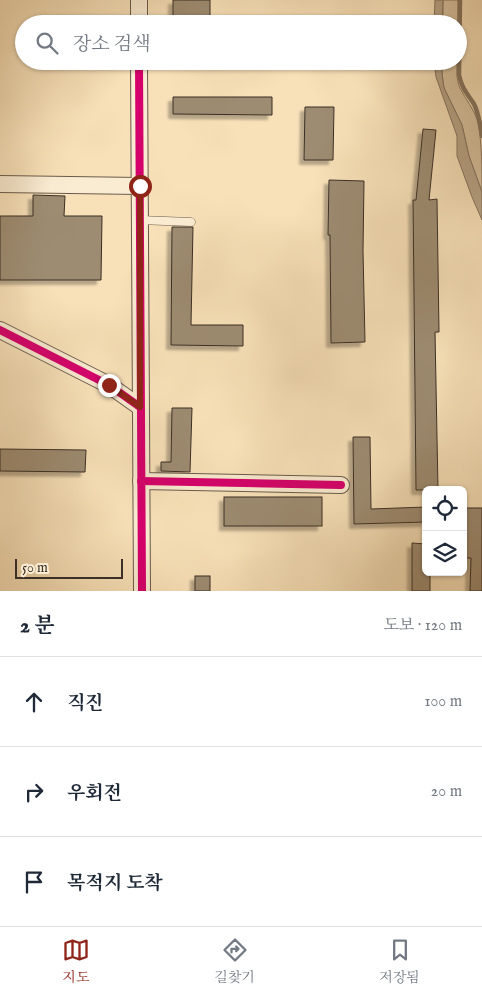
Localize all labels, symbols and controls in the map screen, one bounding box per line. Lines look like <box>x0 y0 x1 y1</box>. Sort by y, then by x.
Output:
search box <box>15 15 467 70</box>
icon: search <box>33 29 61 57</box>
text: 장소 검색 <box>73 33 151 57</box>
route start <box>129 175 152 198</box>
route end <box>98 374 121 397</box>
map controls <box>422 486 467 576</box>
button: locate <box>422 486 467 531</box>
button: layers <box>422 531 467 576</box>
scale bar <box>15 556 122 579</box>
text: 50 m <box>22 559 48 577</box>
text: 2 분 <box>20 613 55 640</box>
text: 도보 · 120 m <box>383 616 462 636</box>
icon: ahead <box>20 688 48 716</box>
text: 직진 <box>67 692 104 716</box>
text: 100 m <box>425 692 462 712</box>
icon: right <box>20 778 48 806</box>
text: 우회전 <box>67 782 122 806</box>
text: 20 m <box>431 782 462 802</box>
icon: arrive <box>20 868 48 896</box>
text: 목적지 도착 <box>67 872 163 896</box>
tab: 지도 <box>62 936 90 987</box>
tab: 길찾기 <box>214 936 255 987</box>
tab: 저장됨 <box>379 936 420 987</box>

